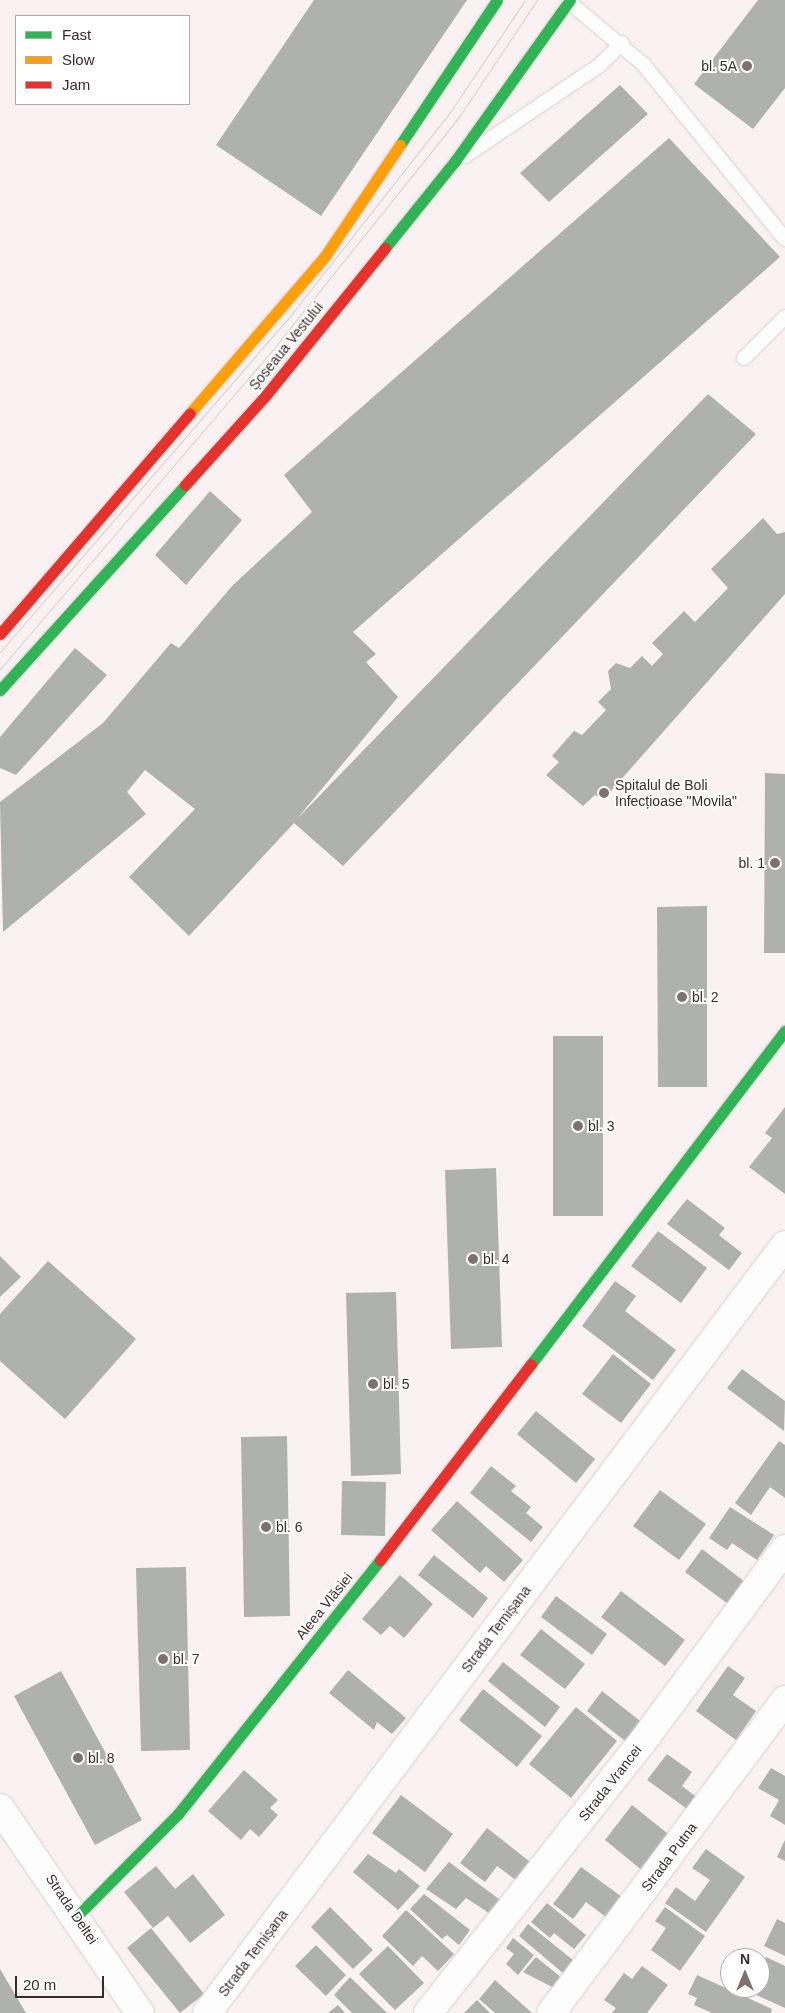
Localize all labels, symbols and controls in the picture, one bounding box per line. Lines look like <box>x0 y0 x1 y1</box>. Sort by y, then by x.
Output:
legend <box>15 15 190 105</box>
text: Fast <box>62 26 91 43</box>
text: Slow <box>62 51 95 68</box>
place label: bl. 5A <box>701 58 737 74</box>
marker: bl. 5A <box>741 60 753 72</box>
text: Jam <box>62 76 90 93</box>
street label: Șoseaua Vestului <box>245 299 327 393</box>
place label: Spitalul de Boli Infecțioase "Movila" <box>615 777 737 810</box>
marker: Spitalul de Boli Infecțioase "Movila" <box>597 786 611 800</box>
place label: bl. 1 <box>739 855 765 871</box>
marker: bl. 1 <box>769 857 781 869</box>
place label: bl. 2 <box>692 989 718 1005</box>
marker: bl. 2 <box>676 991 688 1003</box>
place label: bl. 3 <box>588 1118 614 1134</box>
marker: bl. 3 <box>572 1120 584 1132</box>
place label: bl. 4 <box>483 1251 509 1267</box>
marker: bl. 4 <box>467 1253 479 1265</box>
place label: bl. 5 <box>383 1376 409 1392</box>
marker: bl. 5 <box>367 1378 379 1390</box>
place label: bl. 6 <box>276 1519 302 1535</box>
marker: bl. 6 <box>260 1521 272 1533</box>
street label: Aleea Vlăsiei <box>292 1569 356 1643</box>
street label: Strada Temișana <box>458 1582 534 1676</box>
place label: bl. 7 <box>173 1651 199 1667</box>
marker: bl. 7 <box>157 1653 169 1665</box>
street label: Strada Vrancei <box>575 1742 645 1824</box>
place label: bl. 8 <box>88 1750 114 1766</box>
marker: bl. 8 <box>72 1752 84 1764</box>
street label: Strada Putna <box>638 1819 700 1895</box>
street label: Strada Deltei <box>42 1871 102 1947</box>
street label: Strada Temișana <box>215 1906 291 2000</box>
north arrow <box>720 1948 770 1998</box>
text: N <box>740 1951 750 1967</box>
scale bar <box>18 1966 106 1998</box>
text: 20 m <box>23 1976 56 1993</box>

